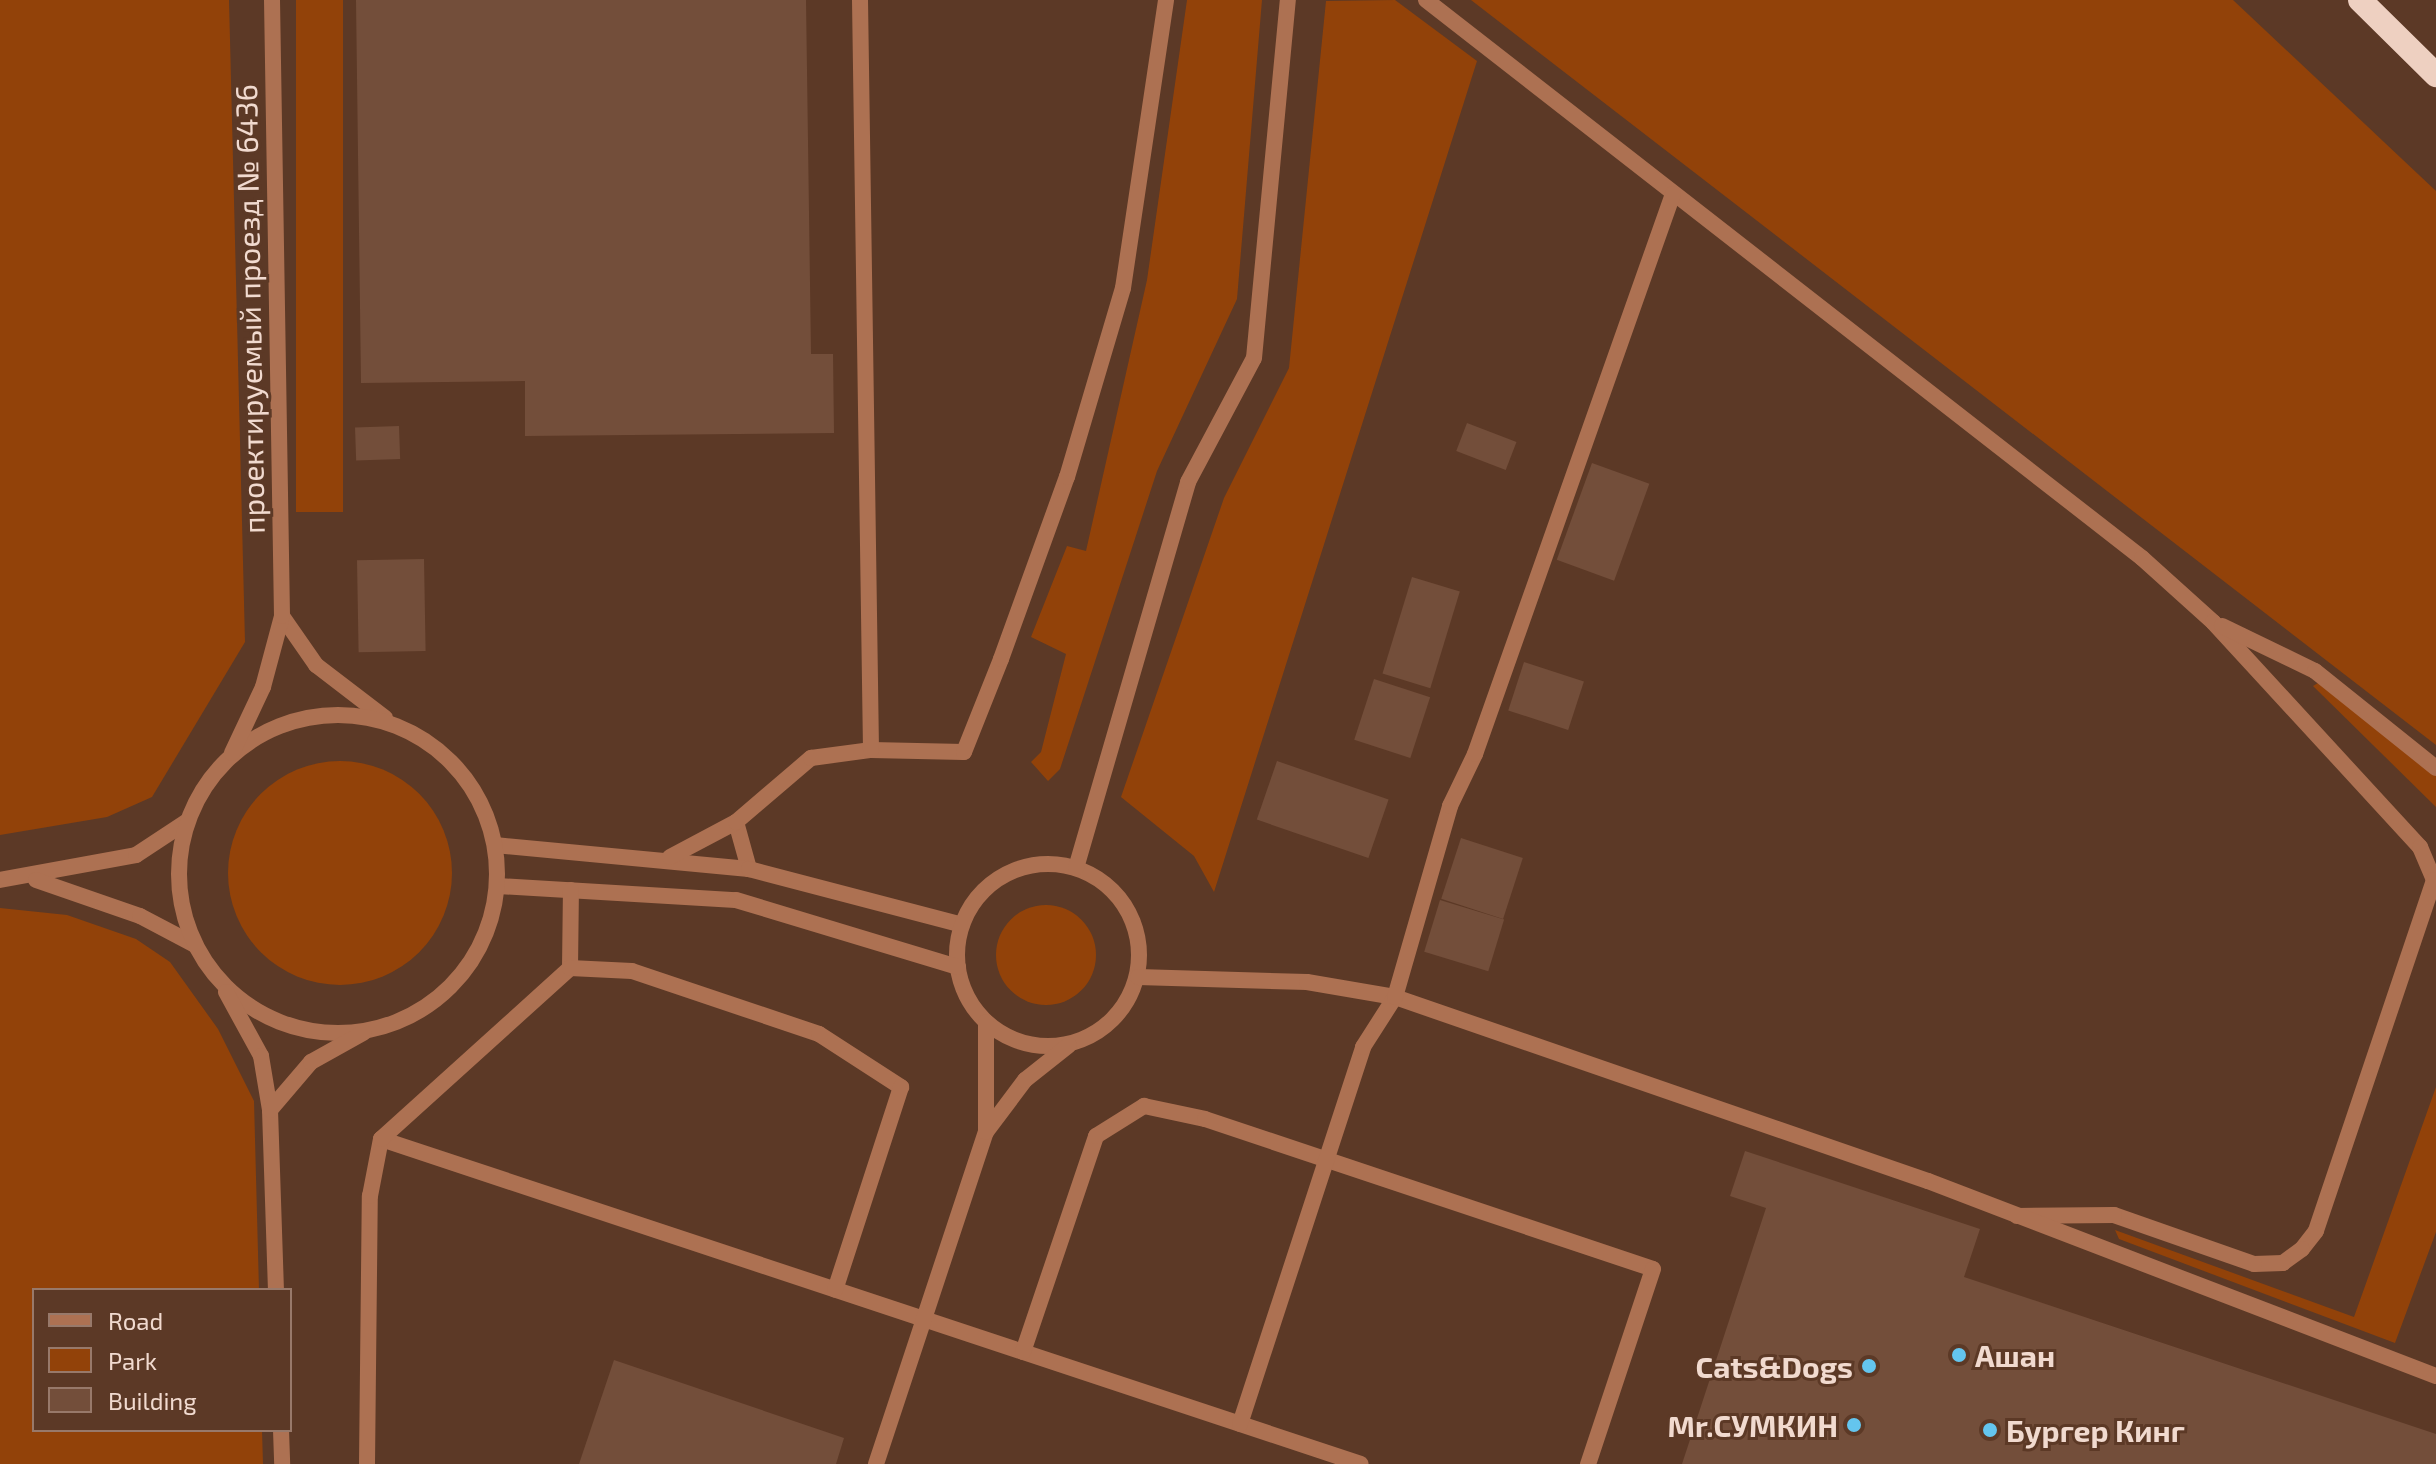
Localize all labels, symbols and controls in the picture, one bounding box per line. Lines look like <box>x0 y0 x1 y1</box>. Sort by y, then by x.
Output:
street label: проектируемый проезд № 6436 <box>227 84 271 534</box>
legend <box>32 1288 292 1432</box>
text: Road <box>108 1306 163 1335</box>
place label: Ашан <box>1975 1337 2055 1373</box>
text: Park <box>108 1346 157 1375</box>
marker: Ашан <box>1950 1346 1968 1364</box>
place label: Cats&Dogs <box>1696 1348 1853 1384</box>
marker: Cats&Dogs <box>1860 1357 1878 1375</box>
text: Building <box>108 1386 197 1415</box>
place label: Mr.СУМКИН <box>1668 1407 1838 1443</box>
place label: Бургер Кинг <box>2006 1412 2185 1448</box>
marker: Mr.СУМКИН <box>1845 1416 1863 1434</box>
marker: Бургер Кинг <box>1981 1421 1999 1439</box>

